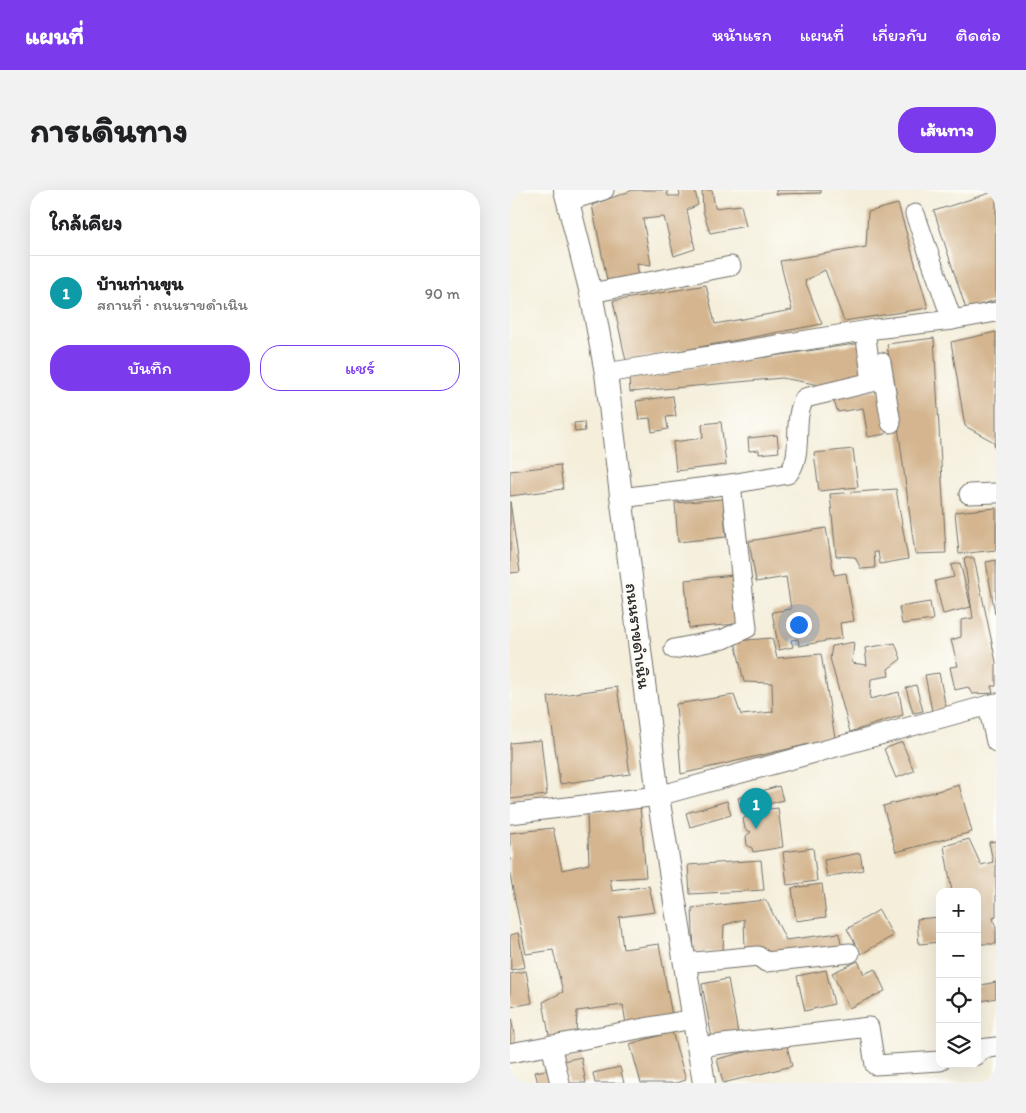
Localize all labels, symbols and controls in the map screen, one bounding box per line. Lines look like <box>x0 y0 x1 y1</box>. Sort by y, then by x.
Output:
text: แผนที่ <box>25 21 84 50</box>
text: หน้าแรก <box>712 24 772 46</box>
text: แผนที่ <box>800 24 844 46</box>
text: เกี่ยวกับ <box>872 24 927 46</box>
text: ติดต่อ <box>955 24 1001 46</box>
button: เส้นทาง <box>898 107 996 153</box>
text: การเดินทาง <box>30 109 188 151</box>
text: ใกล้เคียง <box>50 210 122 235</box>
text: บ้านท่านขุน <box>97 272 184 295</box>
text: 1 <box>62 284 70 303</box>
text: 90 m <box>425 284 460 303</box>
text: สถานที่ · ถนนราขดำเนิน <box>97 295 248 314</box>
button: บันทึก <box>50 345 250 391</box>
button: แชร์ <box>260 345 460 391</box>
street label: ถนนราขดำเนิน <box>621 582 656 691</box>
your location <box>786 612 812 638</box>
pin: 1 <box>740 788 772 829</box>
map controls <box>936 888 981 1068</box>
button: + <box>936 888 981 933</box>
button: − <box>936 933 981 978</box>
button: locate <box>936 978 981 1023</box>
button: layers <box>936 1023 981 1068</box>

